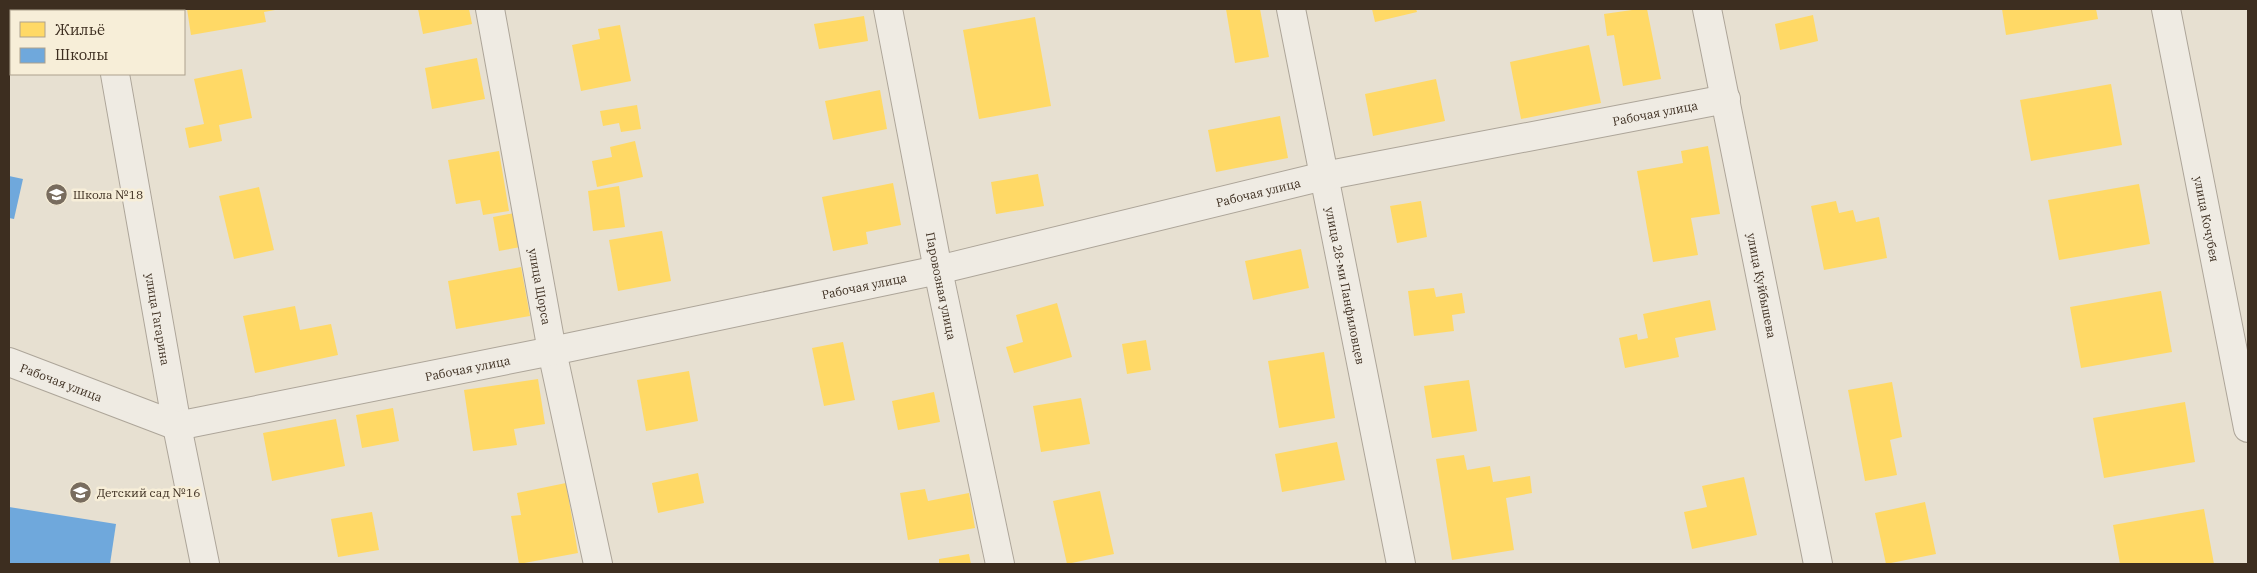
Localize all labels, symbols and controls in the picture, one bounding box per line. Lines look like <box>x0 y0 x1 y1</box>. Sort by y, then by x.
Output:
legend <box>10 10 185 75</box>
text: Жильё <box>55 20 105 39</box>
text: Школы <box>55 45 108 64</box>
street label: Рабочая улица <box>1611 97 1699 128</box>
street label: Рабочая улица <box>1214 174 1302 210</box>
street label: улица Кочубея <box>2191 175 2223 263</box>
school or university icon: Школа №18 <box>45 182 69 206</box>
place label: Школа №18 <box>73 187 143 202</box>
street label: улица 28-ми Панфиловцев <box>1323 206 1369 366</box>
street label: Паровозная улица <box>923 231 960 342</box>
street label: улица Куйбышева <box>1744 232 1780 340</box>
street label: улица Щорса <box>526 247 555 326</box>
street label: Рабочая улица <box>820 269 908 302</box>
street label: улица Гагарина <box>143 272 174 367</box>
street label: Рабочая улица <box>424 352 512 384</box>
street label: Рабочая улица <box>18 360 105 405</box>
school or university icon: Детский сад №16 <box>69 480 93 504</box>
place label: Детский сад №16 <box>97 485 200 500</box>

